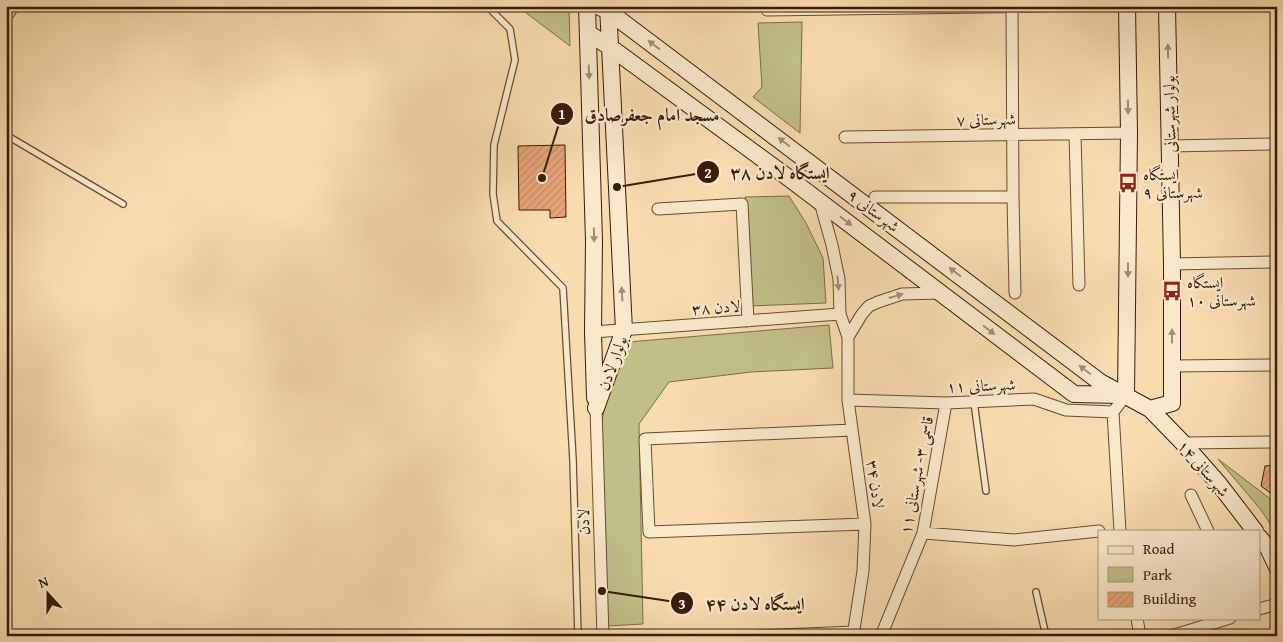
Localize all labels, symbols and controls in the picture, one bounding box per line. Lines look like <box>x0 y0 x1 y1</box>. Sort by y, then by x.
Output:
one-way arrow <box>647 40 661 50</box>
one-way arrow <box>1164 43 1172 59</box>
one-way arrow <box>585 65 593 81</box>
street label: بولوار شهرستانی <box>1156 75 1182 153</box>
callout: مسجد امام جعفرصادق <box>550 98 730 131</box>
one-way arrow <box>1124 100 1132 116</box>
text: مسجد امام جعفرصادق <box>585 101 719 131</box>
text: 1 <box>558 103 566 124</box>
street label: شهرستانی ۷ <box>956 106 1016 132</box>
one-way arrow <box>778 137 791 148</box>
callout: ایستگاه لادن ۳۸ <box>696 156 840 189</box>
text: ایستگاه لادن ۳۸ <box>730 159 830 186</box>
text: 2 <box>704 162 712 183</box>
place label: ایستگاه شهرستانی ۹ <box>1143 162 1203 204</box>
bus stop icon: ایستگاه شهرستانی ۹ <box>1117 172 1139 194</box>
street label: شهرستانی ۹ <box>843 182 905 238</box>
one-way arrow <box>839 216 853 226</box>
one-way arrow <box>590 227 598 243</box>
one-way arrow <box>1124 262 1132 278</box>
one-way arrow <box>948 267 962 277</box>
place label: ایستگاه شهرستانی ۱۰ <box>1187 270 1256 312</box>
one-way arrow <box>835 275 843 291</box>
bus stop icon: ایستگاه شهرستانی ۱۰ <box>1161 280 1183 302</box>
one-way arrow <box>618 286 626 302</box>
one-way arrow <box>888 292 903 300</box>
street label: لادن ۳۸ <box>691 293 741 321</box>
one-way arrow <box>982 325 996 335</box>
one-way arrow <box>1168 328 1176 344</box>
street label: بولوار لادن <box>591 332 633 394</box>
one-way arrow <box>1078 365 1091 376</box>
street label: شهرستانی ۱۱ <box>946 372 1016 398</box>
street label: قاسمی ۳- شهرستانی ۱۱ <box>893 414 939 536</box>
street label: شهرستانی ۱۴ <box>1172 434 1236 502</box>
street label: لادن ۳۴ <box>861 458 891 510</box>
street label: لادن <box>571 508 595 536</box>
legend <box>1098 530 1260 620</box>
text: Road <box>1143 538 1174 559</box>
text: Park <box>1143 564 1172 585</box>
north arrow <box>22 570 72 620</box>
text: N <box>35 571 52 593</box>
callout: ایستگاه لادن ۴۴ <box>670 587 814 620</box>
text: Building <box>1143 588 1197 609</box>
text: ایستگاه لادن ۴۴ <box>705 590 805 617</box>
text: 3 <box>678 593 686 614</box>

